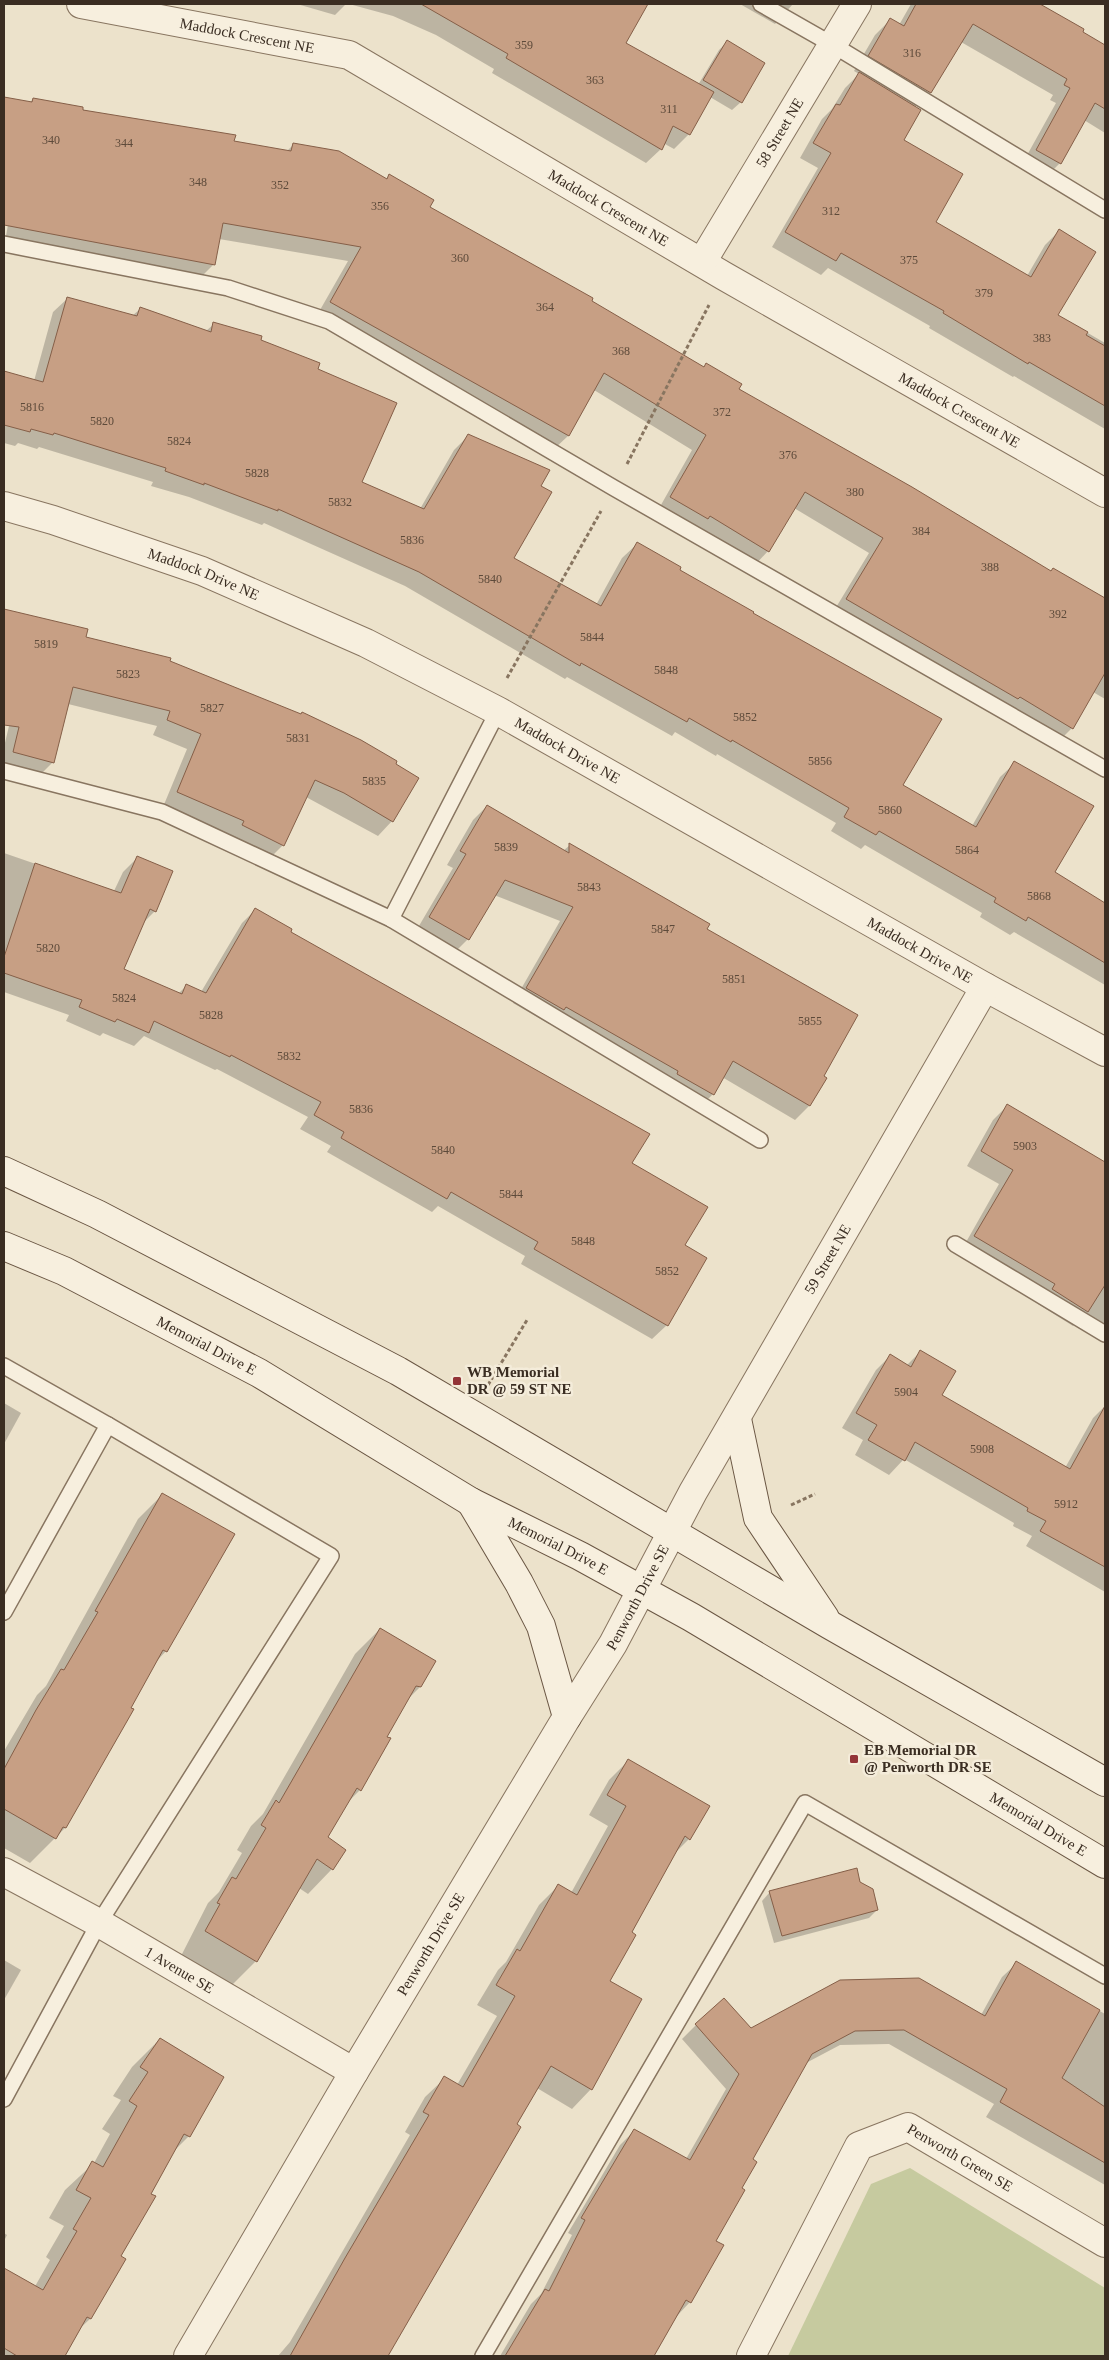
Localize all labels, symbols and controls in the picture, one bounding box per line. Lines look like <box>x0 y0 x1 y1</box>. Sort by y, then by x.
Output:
street label: Maddock Crescent NE <box>178 15 316 56</box>
house number: 359 <box>515 38 533 52</box>
house number: 316 <box>903 46 921 60</box>
house number: 363 <box>586 73 604 87</box>
street label: 58 Street NE <box>753 95 807 170</box>
house number: 311 <box>660 102 678 116</box>
house number: 340 <box>42 133 60 147</box>
house number: 344 <box>115 136 133 150</box>
street label: Maddock Crescent NE <box>546 166 671 250</box>
house number: 348 <box>189 175 207 189</box>
house number: 352 <box>271 178 289 192</box>
house number: 356 <box>371 199 389 213</box>
house number: 312 <box>822 204 840 218</box>
house number: 360 <box>451 251 469 265</box>
house number: 375 <box>900 253 918 267</box>
house number: 379 <box>975 286 993 300</box>
house number: 364 <box>536 300 554 314</box>
house number: 383 <box>1033 331 1051 345</box>
house number: 368 <box>612 344 630 358</box>
street label: Maddock Crescent NE <box>896 369 1023 451</box>
house number: 5816 <box>20 400 44 414</box>
house number: 372 <box>713 405 731 419</box>
house number: 5820 <box>90 414 114 428</box>
house number: 5824 <box>167 434 191 448</box>
house number: 376 <box>779 448 797 462</box>
house number: 5828 <box>245 466 269 480</box>
house number: 380 <box>846 485 864 499</box>
house number: 5832 <box>328 495 352 509</box>
house number: 384 <box>912 524 930 538</box>
house number: 5836 <box>400 533 424 547</box>
street label: Maddock Drive NE <box>146 545 262 603</box>
house number: 388 <box>981 560 999 574</box>
house number: 5840 <box>478 572 502 586</box>
house number: 392 <box>1049 607 1067 621</box>
house number: 5844 <box>580 630 604 644</box>
house number: 5819 <box>34 637 58 651</box>
house number: 5848 <box>654 663 678 677</box>
house number: 5823 <box>116 667 140 681</box>
house number: 5827 <box>200 701 224 715</box>
house number: 5852 <box>733 710 757 724</box>
street label: Maddock Drive NE <box>512 714 623 787</box>
house number: 5831 <box>286 731 310 745</box>
house number: 5856 <box>808 754 832 768</box>
house number: 5835 <box>362 774 386 788</box>
house number: 5860 <box>878 803 902 817</box>
house number: 5839 <box>494 840 518 854</box>
house number: 5864 <box>955 843 979 857</box>
house number: 5843 <box>577 880 601 894</box>
house number: 5868 <box>1027 889 1051 903</box>
street label: Maddock Drive NE <box>864 914 975 986</box>
house number: 5847 <box>651 922 675 936</box>
house number: 5820 <box>36 941 60 955</box>
house number: 5851 <box>722 972 746 986</box>
house number: 5824 <box>112 991 136 1005</box>
house number: 5828 <box>199 1008 223 1022</box>
house number: 5855 <box>798 1014 822 1028</box>
house number: 5832 <box>277 1049 301 1063</box>
house number: 5836 <box>349 1102 373 1116</box>
house number: 5903 <box>1013 1139 1037 1153</box>
house number: 5840 <box>431 1143 455 1157</box>
house number: 5844 <box>499 1187 523 1201</box>
street label: 59 Street NE <box>801 1222 854 1297</box>
house number: 5848 <box>571 1234 595 1248</box>
house number: 5852 <box>655 1264 679 1278</box>
street label: Memorial Drive E <box>154 1313 259 1378</box>
place label: WB Memorial DR @ 59 ST NE <box>467 1364 572 1397</box>
marker: WB Memorial DR @ 59 ST NE <box>451 1375 463 1387</box>
house number: 5904 <box>894 1385 918 1399</box>
house number: 5908 <box>970 1442 994 1456</box>
house number: 5912 <box>1054 1497 1078 1511</box>
street label: Memorial Drive E <box>506 1514 611 1578</box>
street label: Penworth Drive SE <box>603 1542 672 1653</box>
place label: EB Memorial DR @ Penworth DR SE <box>864 1742 992 1775</box>
marker: EB Memorial DR @ Penworth DR SE <box>848 1753 860 1765</box>
street label: Memorial Drive E <box>987 1789 1090 1859</box>
street label: Penworth Drive SE <box>394 1890 468 1998</box>
street label: 1 Avenue SE <box>142 1944 217 1996</box>
street label: Penworth Green SE <box>905 2120 1015 2195</box>

